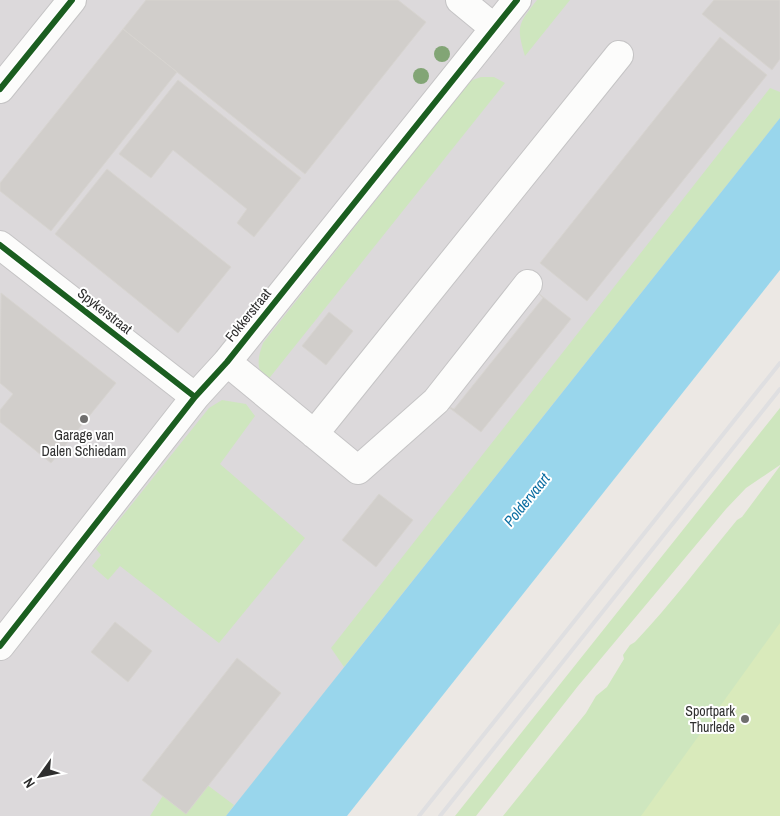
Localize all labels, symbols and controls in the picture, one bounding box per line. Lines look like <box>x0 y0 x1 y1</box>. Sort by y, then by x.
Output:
street label: Spykerstraat <box>74 284 136 338</box>
street label: Fokkerstraat <box>221 285 275 345</box>
marker: Garage van Dalen Schiedam <box>78 413 90 425</box>
place label: Garage van Dalen Schiedam <box>42 426 126 460</box>
water label: Poldervaart <box>499 468 555 531</box>
place label: Sportpark Thurlede <box>685 702 735 736</box>
marker: Sportpark Thurlede <box>739 713 751 725</box>
north arrow <box>15 751 65 801</box>
text: N <box>19 775 39 791</box>

